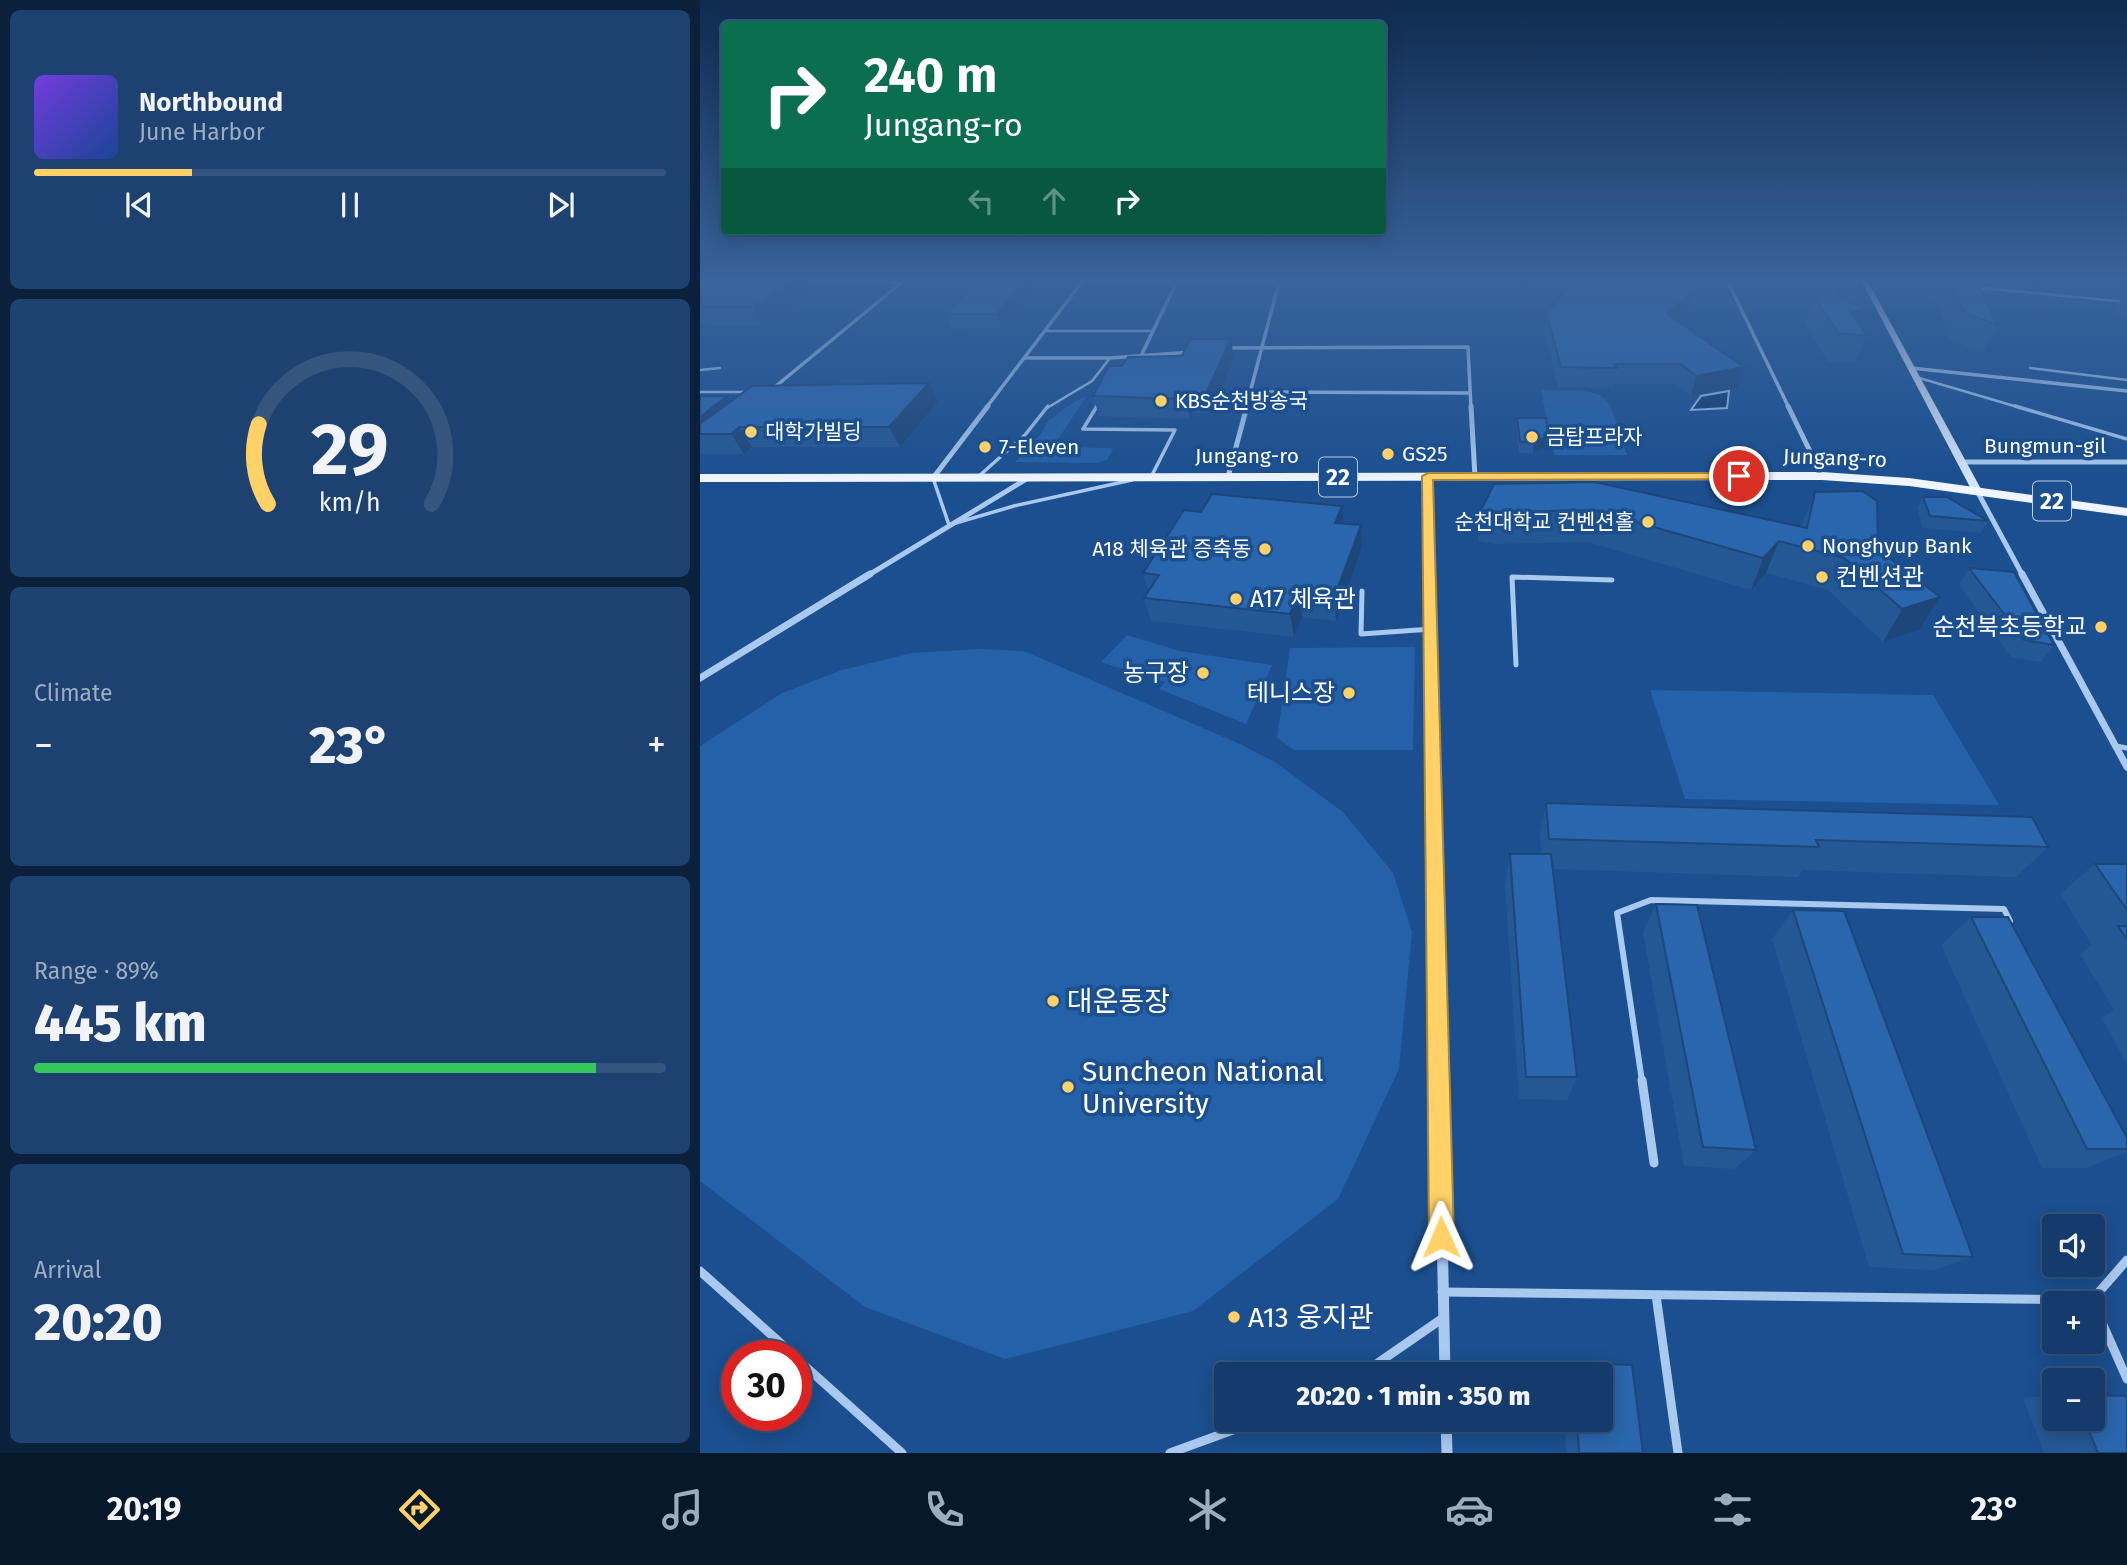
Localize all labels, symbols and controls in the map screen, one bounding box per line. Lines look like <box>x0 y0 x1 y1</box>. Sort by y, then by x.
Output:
text: 240 m <box>864 46 997 105</box>
icon: right <box>749 49 840 140</box>
text: Northbound <box>139 87 283 118</box>
text: Jungang-ro <box>864 106 1023 144</box>
text: June Harbor <box>139 118 265 146</box>
icon: left <box>962 182 1000 220</box>
icon: ahead <box>1035 182 1073 220</box>
icon: right <box>1108 182 1146 220</box>
icon: previous <box>120 186 158 224</box>
icon: pause <box>331 186 369 224</box>
icon: next <box>542 186 580 224</box>
place label: KBS순천방송국 <box>1175 388 1308 414</box>
marker: KBS순천방송국 <box>1153 393 1169 409</box>
text: 29 <box>311 406 389 493</box>
place label: 대학가빌딩 <box>765 419 862 445</box>
marker: 대학가빌딩 <box>743 424 759 440</box>
place label: 금탑프라자 <box>1546 424 1643 450</box>
marker: 금탑프라자 <box>1524 429 1540 445</box>
street label: Bungmun-gil <box>1984 433 2106 459</box>
place label: 7-Eleven <box>999 434 1079 460</box>
marker: 7-Eleven <box>977 439 993 455</box>
place label: GS25 <box>1402 441 1447 467</box>
street label: Jungang-ro <box>1195 443 1299 469</box>
street label: Jungang-ro <box>1783 443 1887 473</box>
marker: GS25 <box>1380 446 1396 462</box>
pin <box>1709 446 1769 506</box>
road number: 22 <box>1319 457 1357 496</box>
icon: arrive <box>1720 457 1758 495</box>
road number: 22 <box>2033 481 2071 520</box>
text: km/h <box>319 488 381 518</box>
place label: 순천대학교 컨벤션홀 <box>1455 509 1634 535</box>
marker: 순천대학교 컨벤션홀 <box>1640 514 1656 530</box>
place label: Nonghyup Bank <box>1822 533 1972 559</box>
place label: A18 체육관 증축동 <box>1092 536 1251 562</box>
marker: Nonghyup Bank <box>1800 538 1816 554</box>
marker: A18 체육관 증축동 <box>1257 541 1273 557</box>
place label: 컨벤션관 <box>1836 563 1924 591</box>
marker: 컨벤션관 <box>1814 569 1830 585</box>
place label: A17 체육관 <box>1250 585 1356 613</box>
marker: A17 체육관 <box>1228 591 1244 607</box>
place label: 순천북초등학교 <box>1932 613 2087 641</box>
marker: 순천북초등학교 <box>2093 619 2109 635</box>
place label: 농구장 <box>1123 659 1189 687</box>
marker: 농구장 <box>1195 665 1211 681</box>
text: Climate <box>34 679 113 707</box>
place label: 테니스장 <box>1247 679 1335 707</box>
marker: 테니스장 <box>1341 685 1357 701</box>
text: 23° <box>309 714 391 777</box>
text: − <box>34 722 53 768</box>
text: + <box>647 722 666 768</box>
text: Range · 89% <box>34 957 159 985</box>
place label: 대운동장 <box>1067 985 1170 1018</box>
text: 445 km <box>34 992 207 1055</box>
marker: 대운동장 <box>1045 993 1061 1009</box>
place label: Suncheon National University <box>1082 1055 1323 1120</box>
marker: Suncheon National University <box>1060 1079 1076 1095</box>
position arrow <box>1404 1200 1478 1274</box>
map controls <box>2042 1214 2105 1431</box>
button: sound <box>2042 1214 2105 1277</box>
text: Arrival <box>34 1256 101 1284</box>
text: 20:20 <box>34 1291 163 1354</box>
button: + <box>2042 1291 2105 1354</box>
place label: A13 웅지관 <box>1248 1301 1373 1334</box>
marker: A13 웅지관 <box>1226 1309 1242 1325</box>
speed limit sign: 30 <box>721 1340 812 1431</box>
button: − <box>2042 1368 2105 1431</box>
text: 20:20 · 1 min · 350 m <box>1296 1381 1531 1412</box>
icon: directions <box>395 1485 444 1534</box>
icon: music <box>658 1485 707 1534</box>
icon: phone <box>920 1485 969 1534</box>
icon: climate <box>1183 1485 1232 1534</box>
icon: car <box>1445 1485 1494 1534</box>
icon: filters <box>1708 1485 1757 1534</box>
text: 20:19 <box>107 1490 181 1528</box>
text: 23° <box>1970 1490 2020 1528</box>

